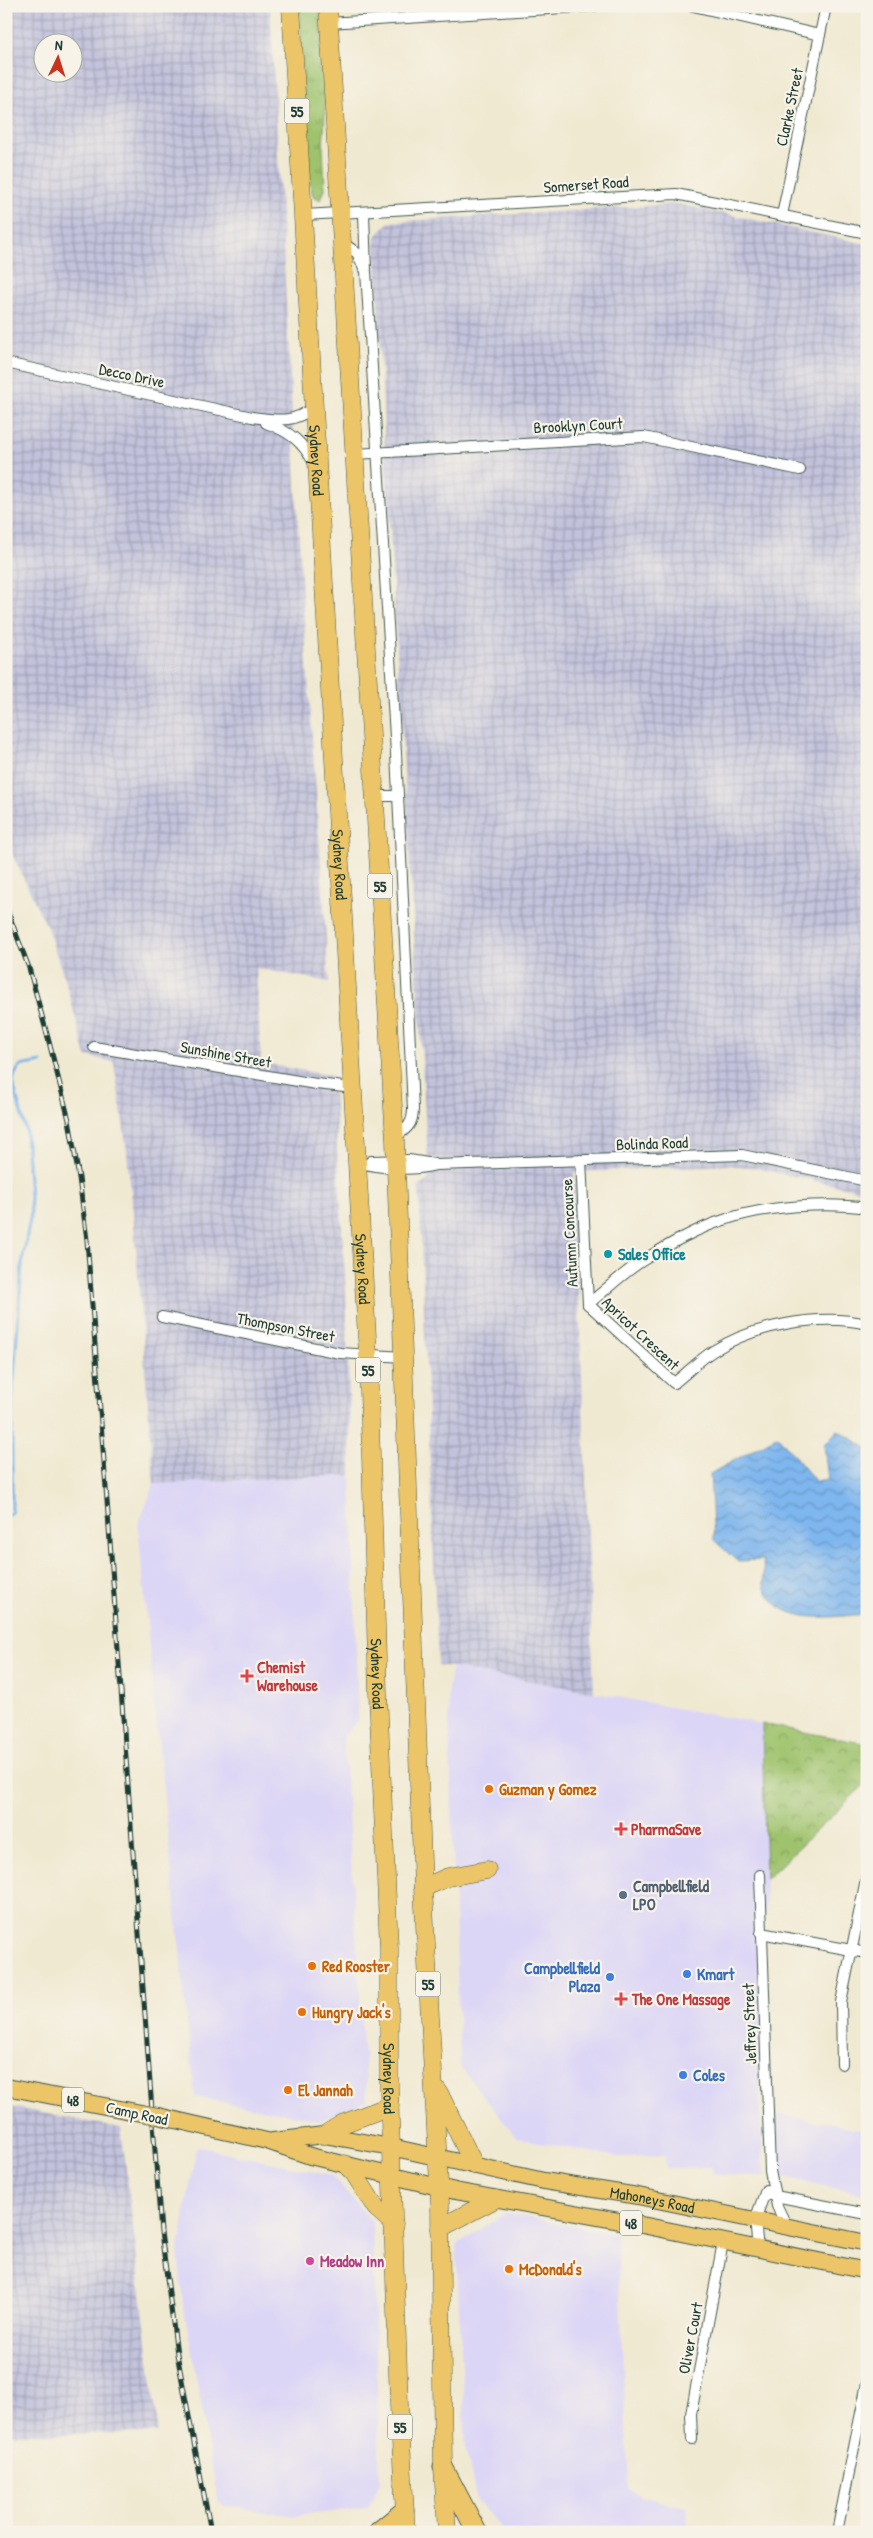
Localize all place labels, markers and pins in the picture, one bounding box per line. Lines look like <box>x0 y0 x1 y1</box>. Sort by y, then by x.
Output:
place label: Sales Office <box>618 1243 686 1265</box>
marker: Sales Office <box>602 1248 614 1260</box>
place label: Chemist Warehouse <box>257 1656 318 1696</box>
marker: Chemist Warehouse <box>241 1670 253 1682</box>
place label: Guzman y Gomez <box>499 1778 597 1801</box>
marker: Guzman y Gomez <box>483 1783 495 1795</box>
place label: PharmaSave <box>631 1818 702 1840</box>
marker: PharmaSave <box>615 1823 627 1835</box>
place label: Campbellfield LPO <box>633 1875 710 1915</box>
marker: Campbellfield LPO <box>617 1889 629 1901</box>
place label: Red Rooster <box>322 1955 391 1977</box>
place label: Campbellfield Plaza <box>524 1957 601 1997</box>
marker: Red Rooster <box>306 1960 318 1972</box>
place label: Kmart <box>697 1963 735 1985</box>
marker: Kmart <box>681 1968 693 1980</box>
marker: Campbellfield Plaza <box>604 1971 616 1983</box>
place label: The One Massage <box>631 1988 731 2011</box>
marker: The One Massage <box>614 1992 628 2006</box>
place label: Hungry Jack's <box>312 2001 392 2024</box>
marker: Hungry Jack's <box>296 2006 308 2018</box>
place label: Coles <box>693 2064 726 2086</box>
marker: Coles <box>677 2069 689 2081</box>
place label: El Jannah <box>298 2079 353 2101</box>
marker: El Jannah <box>282 2084 294 2096</box>
place label: Meadow Inn <box>320 2250 384 2272</box>
marker: Meadow Inn <box>304 2255 316 2267</box>
place label: McDonald's <box>519 2258 582 2280</box>
marker: McDonald's <box>503 2263 515 2275</box>

